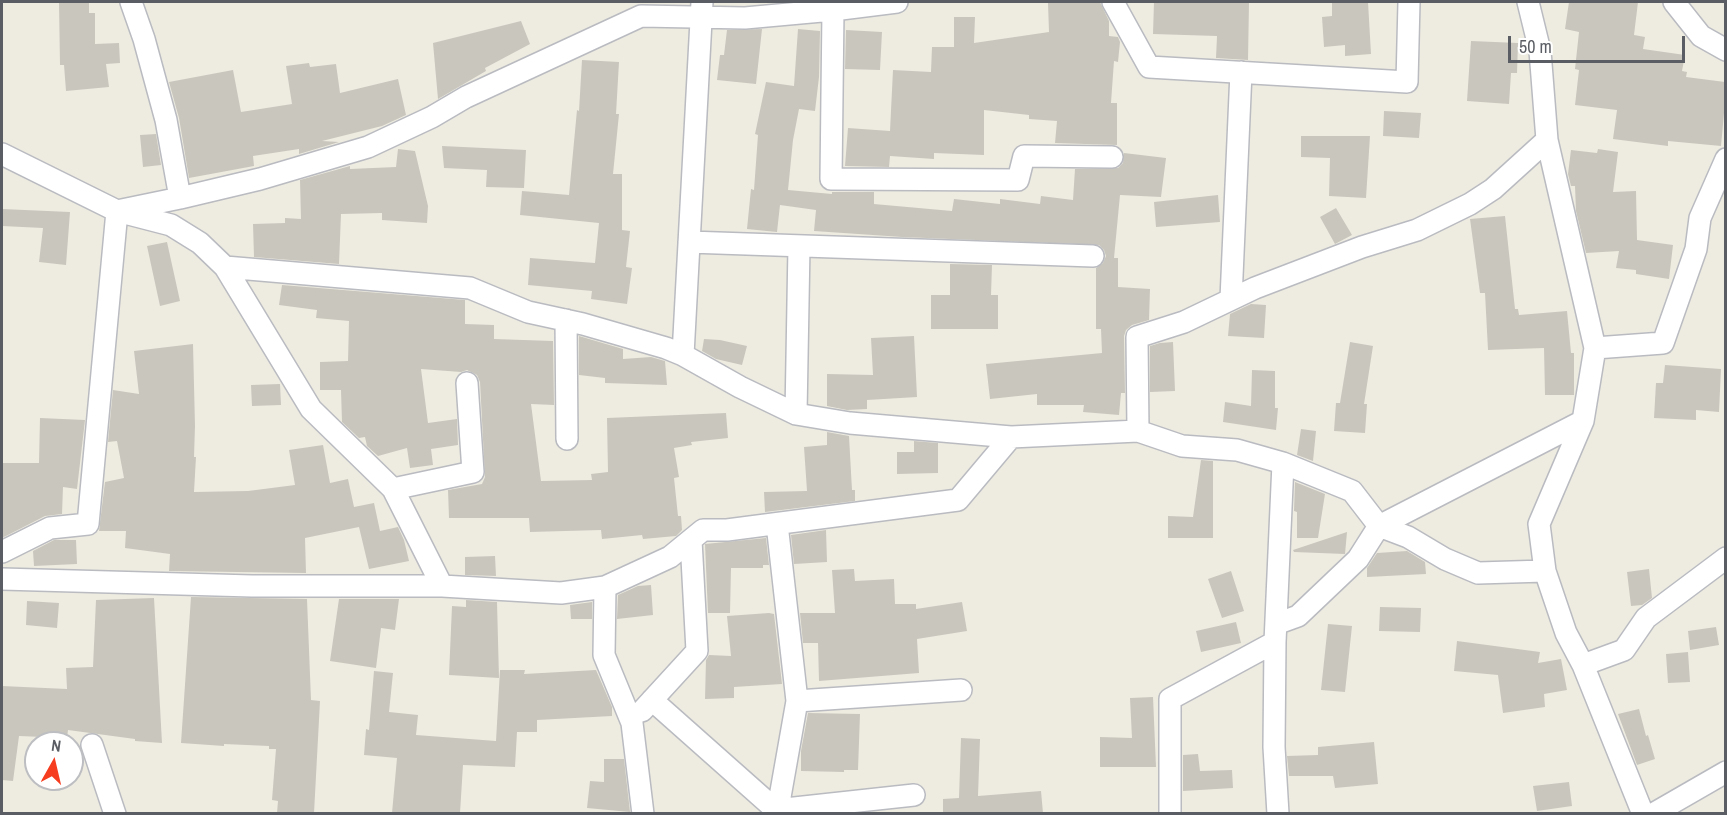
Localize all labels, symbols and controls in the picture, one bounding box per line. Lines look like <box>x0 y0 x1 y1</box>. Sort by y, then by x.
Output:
scale bar <box>1511 24 1688 62</box>
text: 50 m <box>1519 34 1552 59</box>
north arrow <box>24 731 84 791</box>
text: N <box>50 734 62 757</box>

